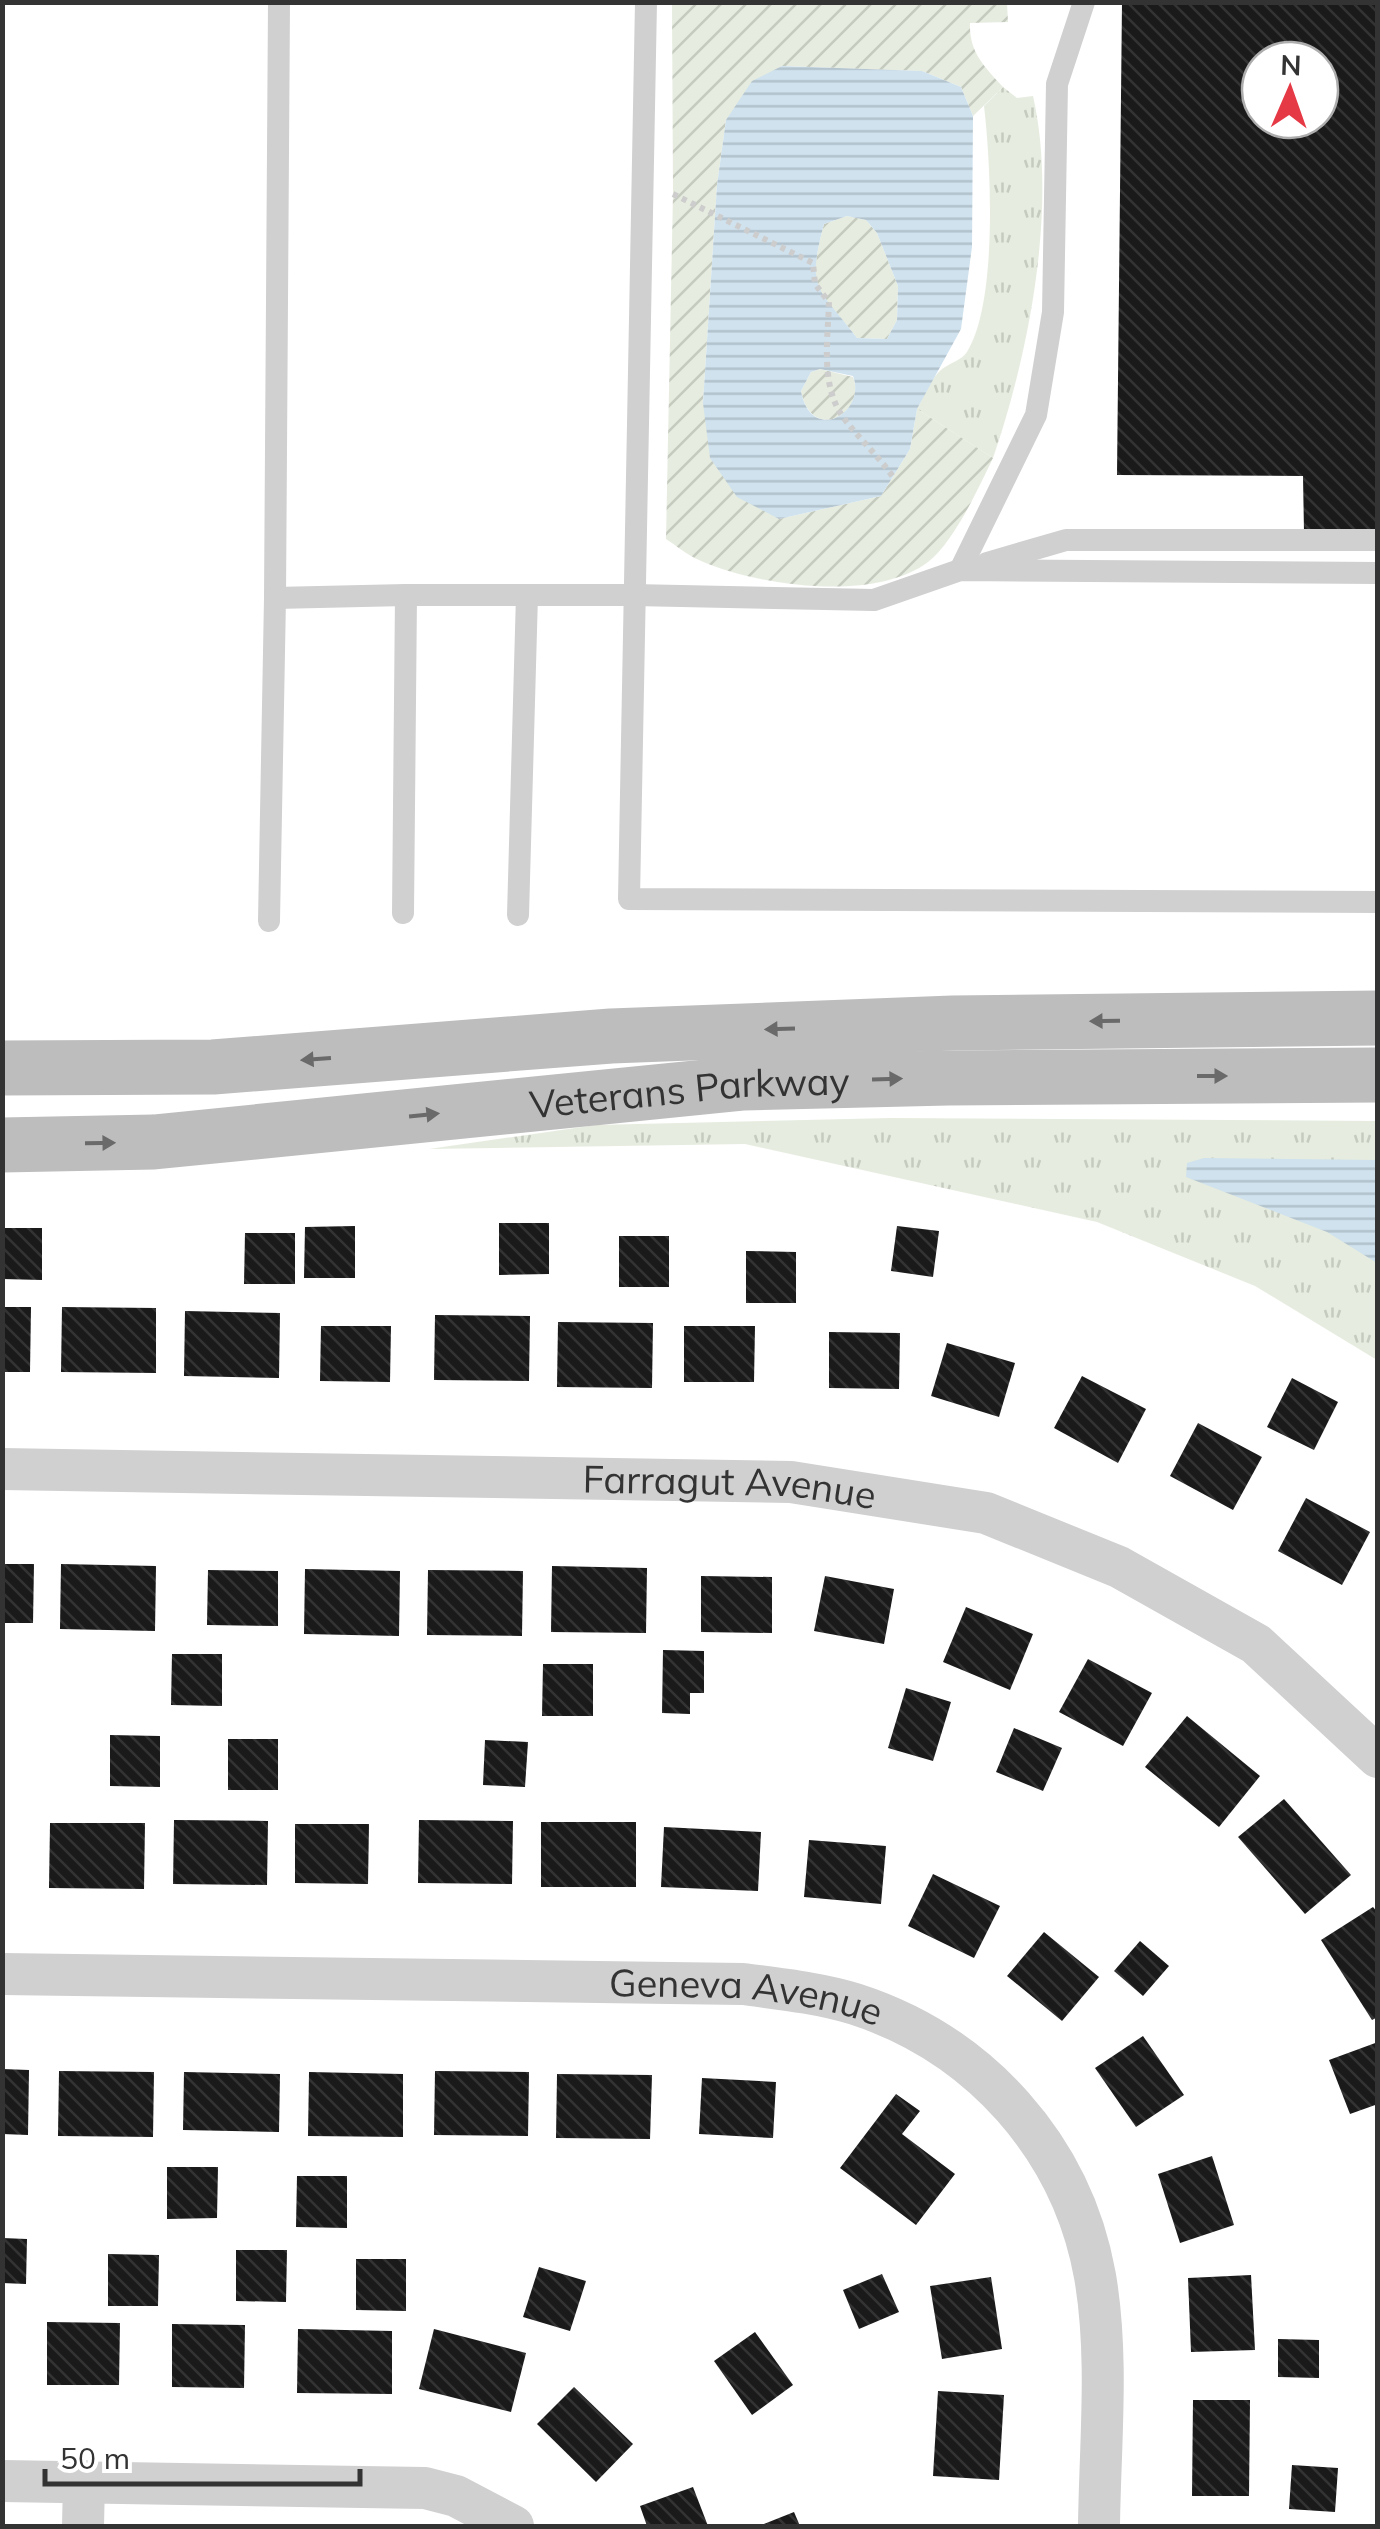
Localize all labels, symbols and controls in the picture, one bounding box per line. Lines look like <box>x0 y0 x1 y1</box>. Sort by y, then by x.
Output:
north arrow <box>1240 40 1340 140</box>
text: N <box>1280 47 1302 82</box>
one-way arrow <box>1089 1013 1121 1029</box>
one-way arrow <box>764 1022 796 1038</box>
one-way arrow <box>300 1051 332 1067</box>
street label: Veterans Parkway <box>527 1056 850 1128</box>
one-way arrow <box>1196 1068 1228 1084</box>
one-way arrow <box>871 1071 903 1087</box>
one-way arrow <box>408 1107 440 1123</box>
one-way arrow <box>84 1135 116 1151</box>
street label: Farragut Avenue <box>582 1455 880 1519</box>
street label: Geneva Avenue <box>609 1958 890 2036</box>
scale bar <box>45 2424 360 2486</box>
text: 50 m <box>60 2439 130 2477</box>

